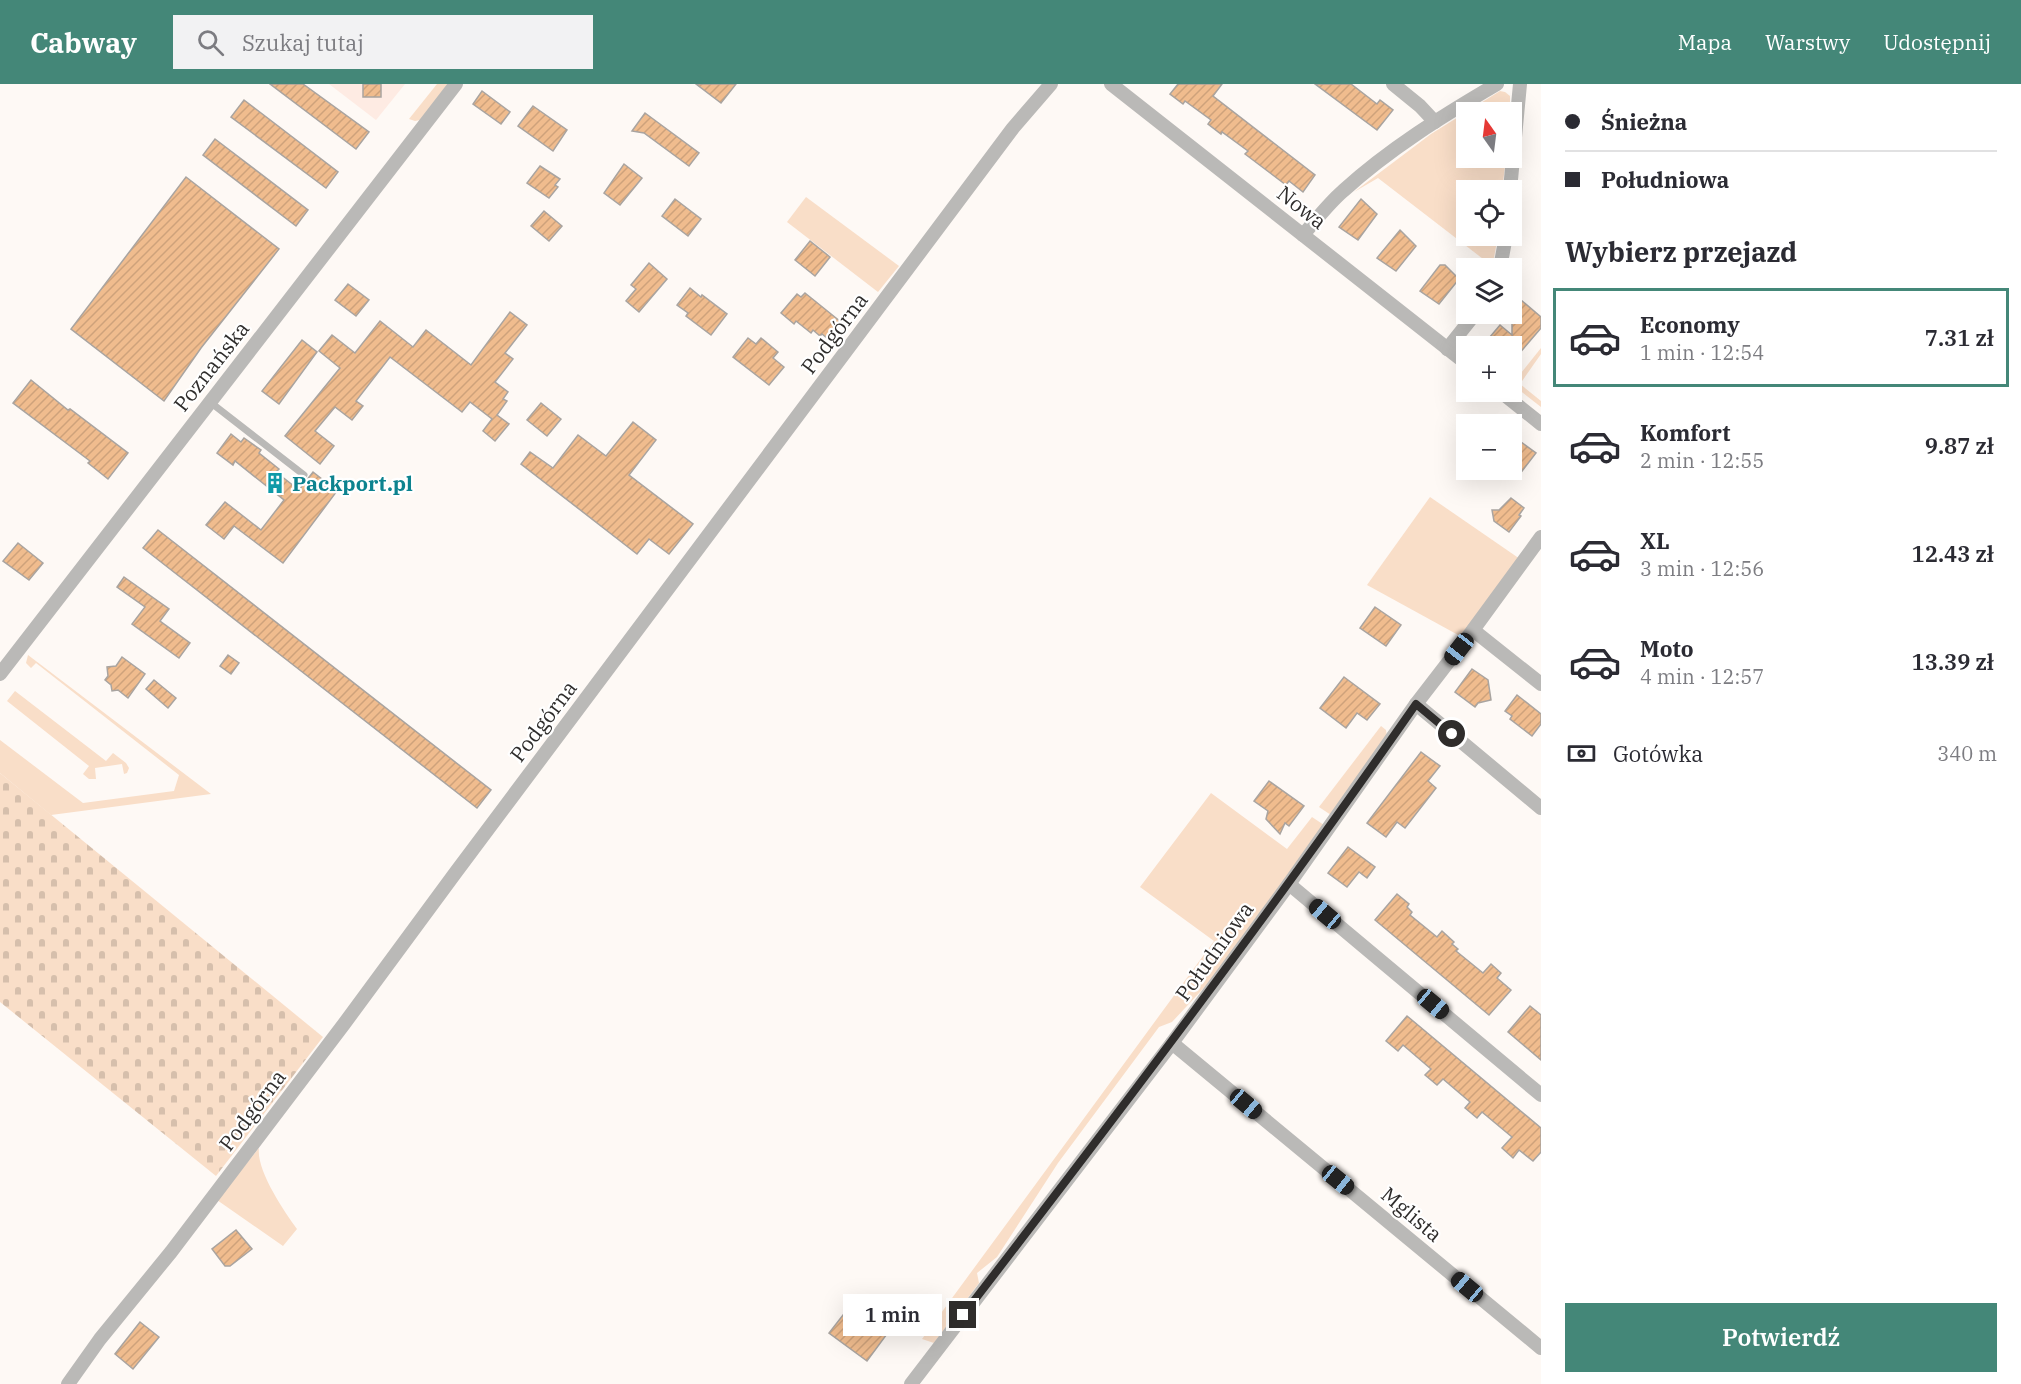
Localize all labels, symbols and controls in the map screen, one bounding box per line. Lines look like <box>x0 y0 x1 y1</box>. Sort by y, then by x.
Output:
search box <box>173 15 593 69</box>
text: Cabway <box>30 24 137 61</box>
icon: search <box>194 26 227 59</box>
text: Szukaj tutaj <box>242 28 364 57</box>
text: Mapa <box>1678 28 1732 56</box>
text: Warstwy <box>1765 28 1850 56</box>
text: Udostępnij <box>1883 28 1991 56</box>
north arrow <box>1456 102 1522 168</box>
map controls <box>1456 102 1522 480</box>
text: Śnieżna <box>1601 107 1687 136</box>
text: Południowa <box>1601 165 1729 194</box>
street label: Nowa <box>1271 179 1333 235</box>
button: locate <box>1456 180 1522 246</box>
text: Wybierz przejazd <box>1565 234 1797 269</box>
button: layers <box>1456 258 1522 324</box>
street label: Podgórna <box>794 287 874 379</box>
text: Economy <box>1640 310 1740 339</box>
icon: car <box>1568 311 1622 365</box>
street label: Poznańska <box>167 315 255 417</box>
text: 7.31 zł <box>1925 323 1994 352</box>
button: + <box>1456 336 1522 402</box>
text: 1 min · 12:54 <box>1640 339 1764 366</box>
button: − <box>1456 414 1522 480</box>
text: Komfort <box>1640 418 1730 447</box>
icon: car <box>1568 419 1622 473</box>
text: 9.87 zł <box>1925 431 1994 460</box>
text: 2 min · 12:55 <box>1640 447 1764 474</box>
place label: Packport.pl <box>292 469 413 497</box>
building icon: Packport.pl <box>263 471 287 495</box>
text: XL <box>1640 526 1670 555</box>
icon: car <box>1568 527 1622 581</box>
text: 12.43 zł <box>1912 539 1994 568</box>
text: 3 min · 12:56 <box>1640 555 1764 582</box>
car <box>1441 629 1477 669</box>
text: Moto <box>1640 634 1694 663</box>
icon: car <box>1568 635 1622 689</box>
text: 13.39 zł <box>1912 647 1994 676</box>
text: 4 min · 12:57 <box>1640 663 1764 690</box>
street label: Podgórna <box>503 675 583 767</box>
route start <box>1438 720 1465 747</box>
icon: cash <box>1565 737 1598 770</box>
text: Gotówka <box>1613 739 1703 768</box>
text: 340 m <box>1937 740 1997 767</box>
street label: Południowa <box>1169 896 1259 1006</box>
car <box>1305 896 1345 932</box>
car <box>1413 986 1453 1022</box>
street label: Podgórna <box>212 1064 292 1156</box>
car <box>1226 1086 1266 1122</box>
car <box>1318 1162 1358 1198</box>
street label: Mglista <box>1376 1180 1448 1248</box>
car <box>1447 1269 1487 1305</box>
callout: 1 min <box>843 1294 942 1336</box>
text: 1 min <box>865 1301 920 1328</box>
route end <box>949 1301 976 1328</box>
button: Potwierdź <box>1565 1303 1997 1372</box>

